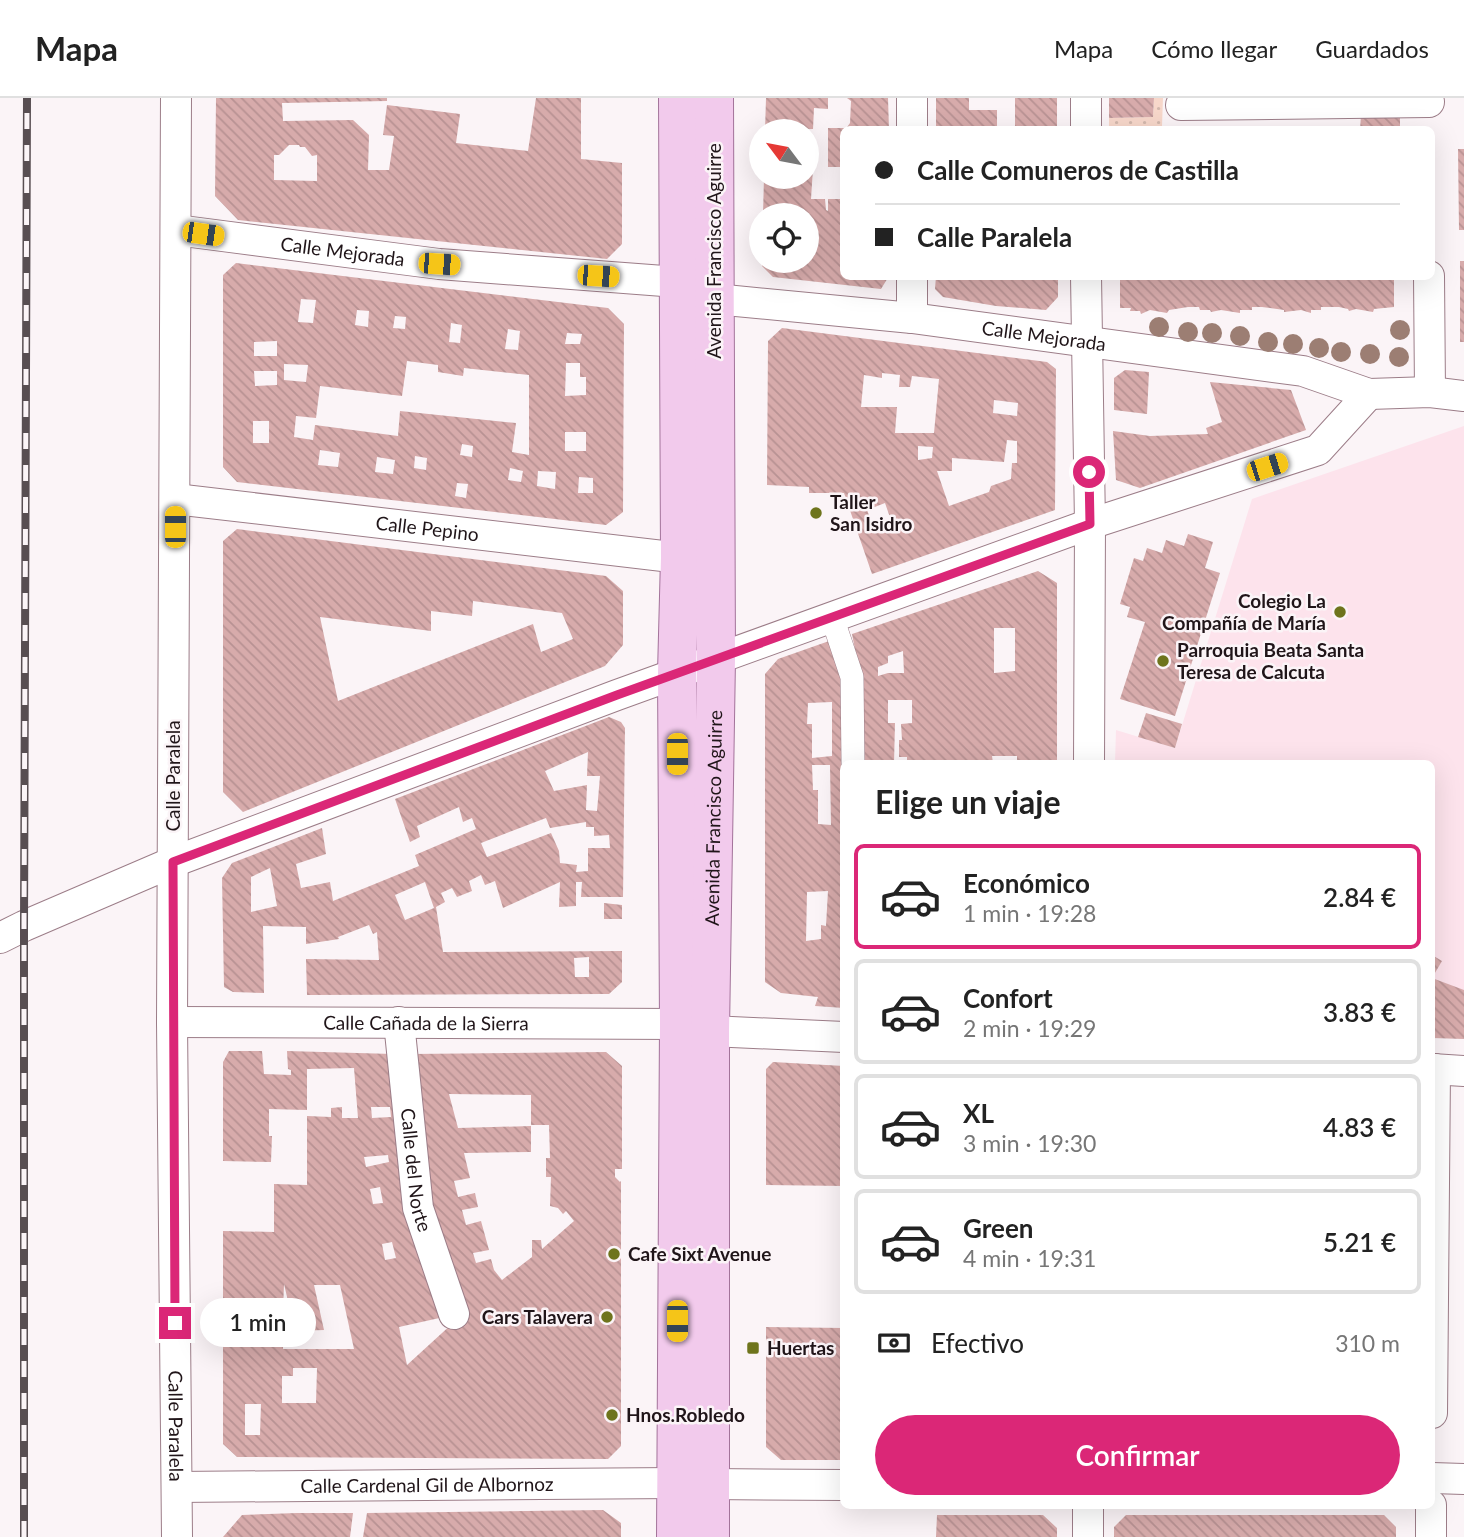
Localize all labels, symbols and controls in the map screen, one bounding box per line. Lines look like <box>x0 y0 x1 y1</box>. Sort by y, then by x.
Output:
text: Mapa <box>35 28 118 68</box>
text: Mapa <box>1054 34 1113 63</box>
text: Cómo llegar <box>1151 34 1277 63</box>
text: Guardados <box>1315 34 1429 63</box>
north arrow <box>749 119 819 189</box>
map controls <box>749 119 819 273</box>
street label: Avenida Francisco Aguirre <box>702 143 725 359</box>
text: Calle Comuneros de Castilla <box>917 154 1239 186</box>
button: locate <box>749 203 819 273</box>
car <box>181 221 226 247</box>
text: Calle Paralela <box>917 221 1072 253</box>
street label: Calle Mejorada <box>279 232 406 270</box>
car <box>418 252 461 276</box>
car <box>577 264 620 288</box>
street label: Calle Mejorada <box>980 316 1107 355</box>
car <box>1244 451 1291 483</box>
route start <box>1073 456 1105 488</box>
place label: Taller San Isidro <box>830 490 912 535</box>
marker: Taller San Isidro <box>808 505 824 521</box>
car <box>165 506 186 548</box>
street label: Calle Pepino <box>375 511 480 545</box>
place label: Colegio La Compañía de María <box>1162 589 1326 634</box>
marker: Colegio La Compañía de María <box>1332 604 1348 620</box>
place label: Parroquia Beata Santa Teresa de Calcuta <box>1177 638 1364 683</box>
marker: Parroquia Beata Santa Teresa de Calcuta <box>1155 653 1171 669</box>
street label: Avenida Francisco Aguirre <box>700 710 726 926</box>
street label: Calle Paralela <box>161 720 184 832</box>
car <box>667 733 688 775</box>
text: Elige un viaje <box>875 782 1060 821</box>
icon: car <box>879 865 942 928</box>
text: Económico <box>963 867 1090 899</box>
text: 2.84 € <box>1323 881 1396 913</box>
text: 1 min · 19:28 <box>963 899 1096 927</box>
icon: car <box>879 980 942 1043</box>
text: Confort <box>963 982 1053 1014</box>
text: 3.83 € <box>1323 996 1396 1028</box>
street label: Calle Cañada de la Sierra <box>323 1011 529 1034</box>
text: 2 min · 19:29 <box>963 1014 1096 1042</box>
icon: car <box>879 1095 942 1158</box>
text: XL <box>963 1097 994 1129</box>
street label: Calle del Norte <box>397 1107 437 1235</box>
text: 4.83 € <box>1323 1111 1396 1143</box>
text: 3 min · 19:30 <box>963 1129 1096 1157</box>
icon: car <box>879 1210 942 1273</box>
text: Green <box>963 1212 1033 1244</box>
text: 5.21 € <box>1323 1226 1396 1258</box>
place label: Cafe Sixt Avenue <box>628 1242 771 1265</box>
text: 4 min · 19:31 <box>963 1244 1096 1272</box>
marker: Cafe Sixt Avenue <box>606 1246 622 1262</box>
callout: 1 min <box>200 1298 315 1348</box>
car <box>667 1300 688 1342</box>
place label: Cars Talavera <box>482 1305 593 1328</box>
route end <box>159 1307 191 1339</box>
text: 1 min <box>230 1308 286 1336</box>
marker: Cars Talavera <box>599 1309 615 1325</box>
icon: cash <box>875 1324 913 1362</box>
text: Efectivo <box>931 1327 1024 1359</box>
text: 310 m <box>1335 1329 1400 1357</box>
place label: Huertas <box>767 1336 834 1359</box>
marker: Huertas <box>745 1340 761 1356</box>
street label: Calle Paralela <box>164 1370 188 1482</box>
place label: Hnos.Robledo <box>626 1403 745 1426</box>
marker: Hnos.Robledo <box>604 1407 620 1423</box>
button: Confirmar <box>875 1415 1400 1495</box>
street label: Calle Cardenal Gil de Albornoz <box>300 1472 554 1497</box>

